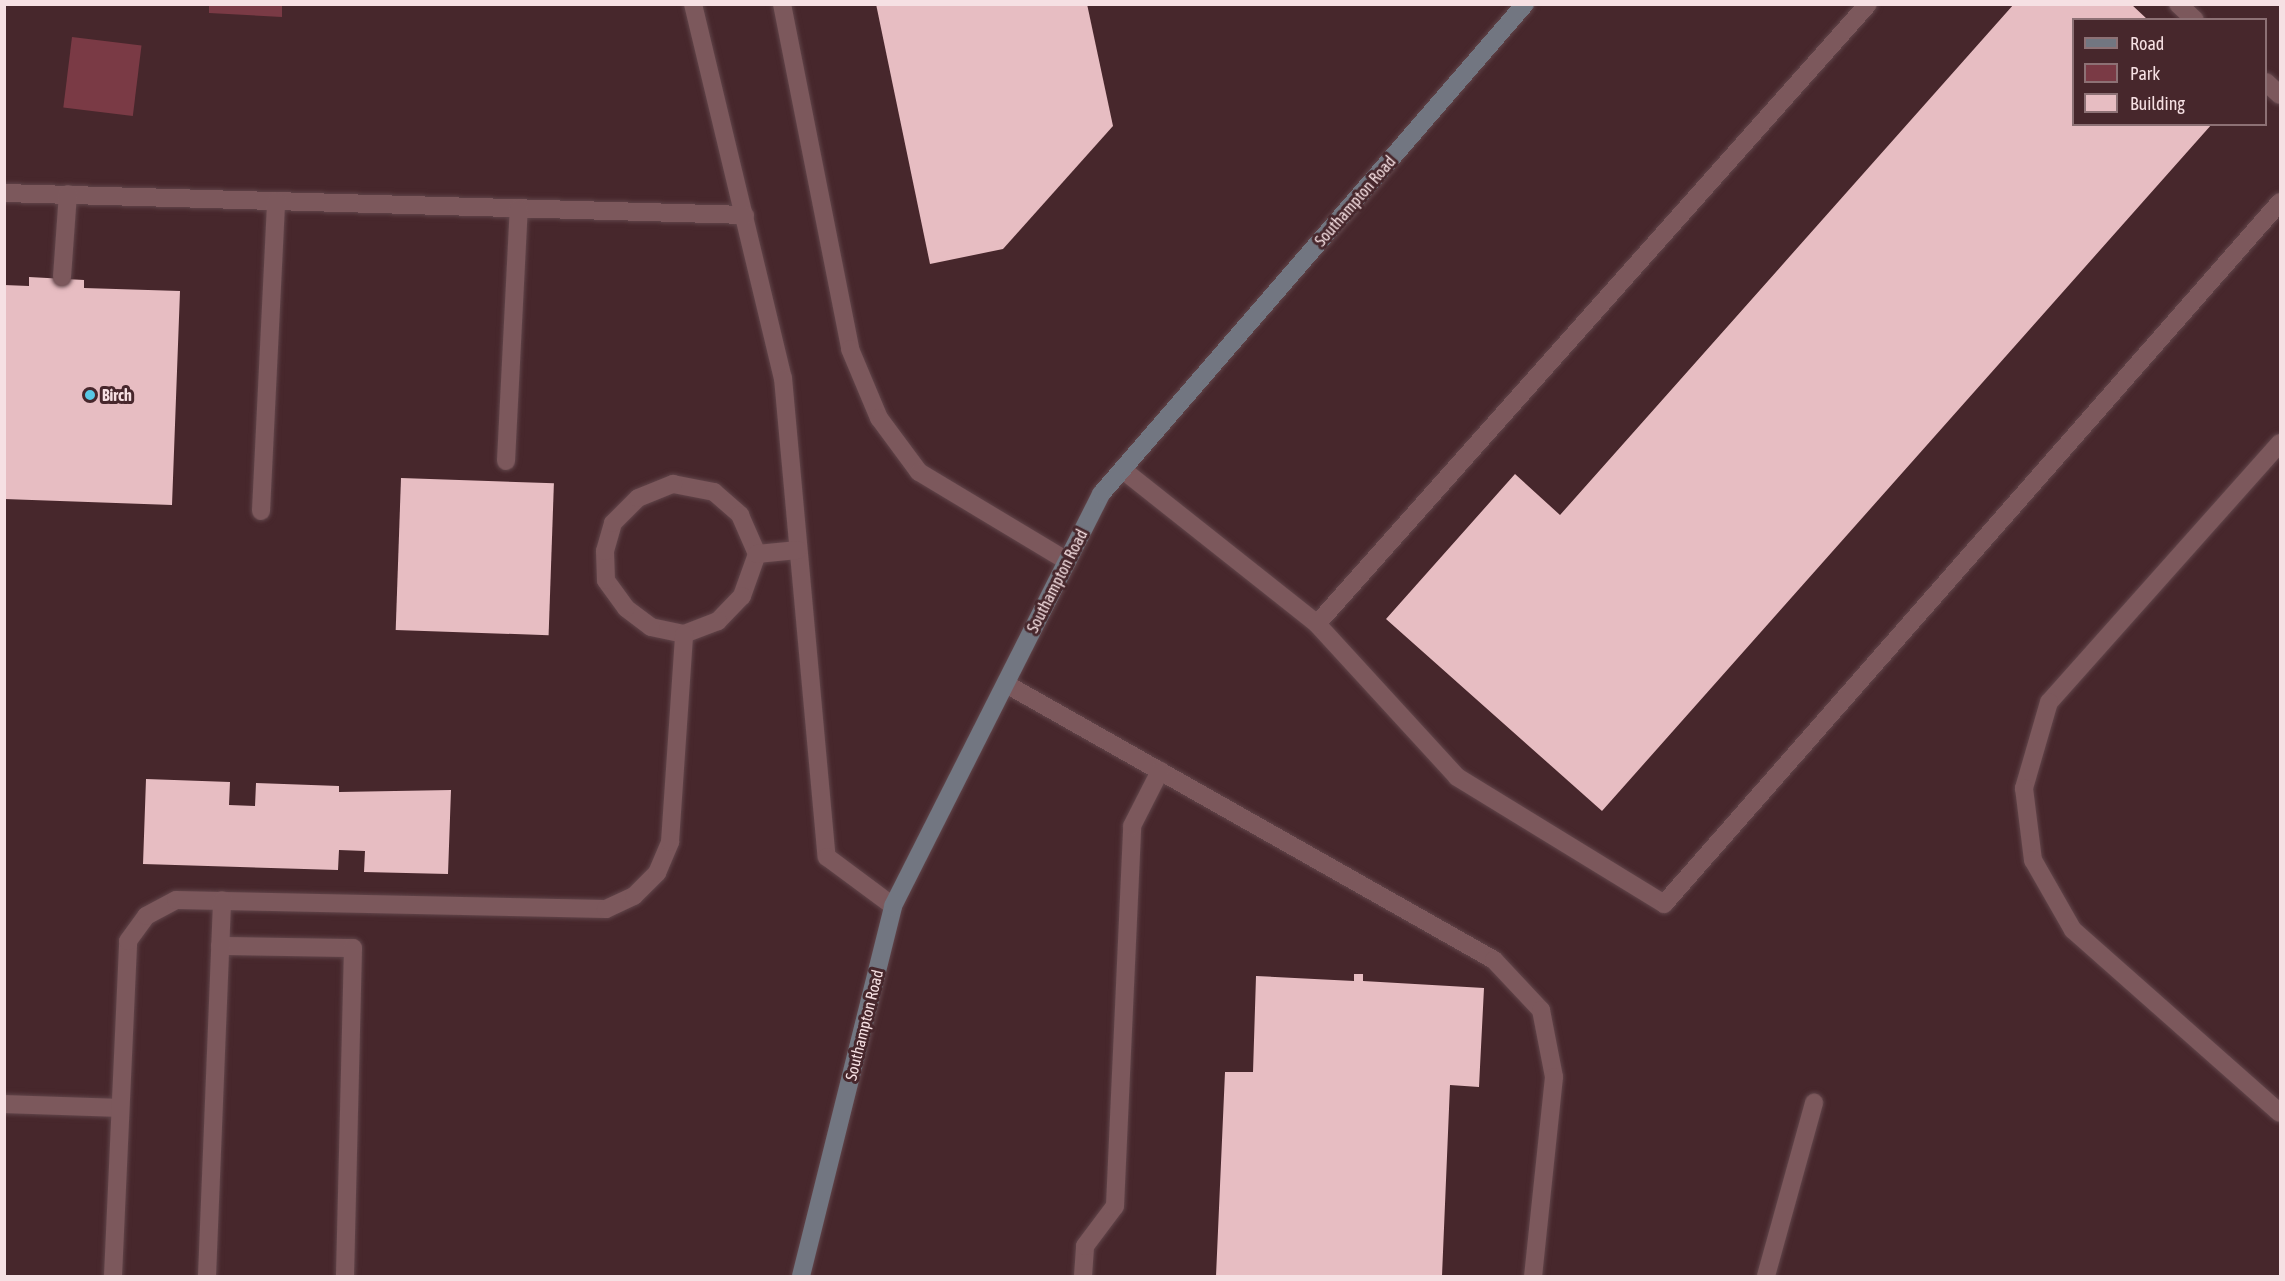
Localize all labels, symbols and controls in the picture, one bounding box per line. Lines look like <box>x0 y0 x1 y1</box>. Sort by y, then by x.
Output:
legend <box>2072 18 2267 126</box>
text: Road <box>2130 33 2164 54</box>
text: Park <box>2130 63 2160 84</box>
text: Building <box>2130 93 2185 114</box>
street label: Southampton Road <box>1311 152 1399 250</box>
place label: Birch <box>102 385 132 405</box>
marker: Birch <box>83 388 97 402</box>
street label: Southampton Road <box>1023 526 1091 636</box>
street label: Southampton Road <box>841 968 887 1082</box>

